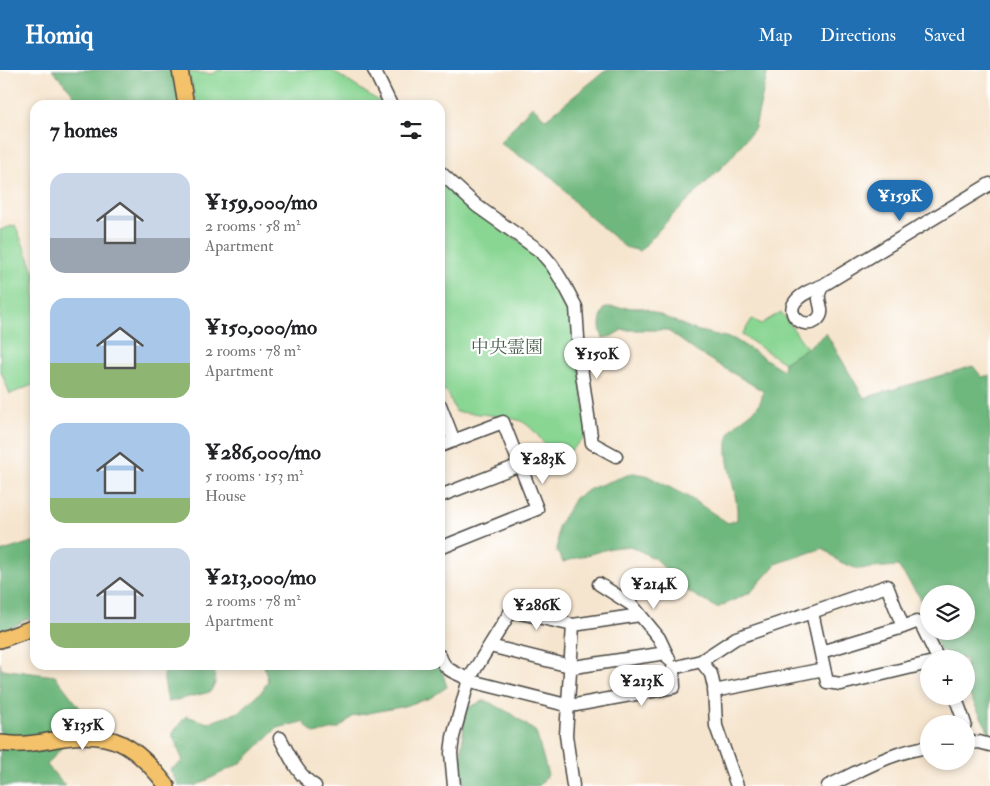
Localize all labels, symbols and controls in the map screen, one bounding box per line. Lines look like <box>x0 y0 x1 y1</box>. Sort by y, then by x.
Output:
text: Homiq <box>25 20 93 51</box>
text: Map <box>759 24 792 47</box>
text: Directions <box>820 24 896 47</box>
text: Saved <box>924 24 965 47</box>
icon: filters <box>397 116 425 144</box>
text: 7 homes <box>50 117 117 144</box>
pin: ¥159K <box>865 180 935 222</box>
text: ¥159K <box>878 186 922 206</box>
text: ¥159,000/mo <box>205 189 317 216</box>
icon: home <box>90 193 150 253</box>
text: 2 rooms · 58 m² <box>205 216 300 236</box>
text: Apartment <box>205 236 273 256</box>
text: ¥150,000/mo <box>205 314 317 341</box>
icon: home <box>90 318 150 378</box>
park label: 中央霊園 <box>471 336 543 359</box>
pin: ¥150K <box>562 338 632 380</box>
text: 2 rooms · 78 m² <box>205 341 301 361</box>
text: ¥150K <box>575 344 619 364</box>
text: Apartment <box>205 361 273 381</box>
text: ¥286,000/mo <box>205 439 321 466</box>
pin: ¥283K <box>508 442 578 485</box>
icon: home <box>90 443 150 503</box>
text: ¥283K <box>521 449 565 469</box>
text: 5 rooms · 153 m² <box>205 466 304 486</box>
text: House <box>205 486 246 506</box>
text: ¥213,000/mo <box>205 564 316 591</box>
icon: home <box>90 568 150 628</box>
pin: ¥214K <box>619 568 689 610</box>
text: ¥214K <box>631 574 677 594</box>
map controls <box>920 585 975 770</box>
button: layers <box>920 585 975 640</box>
pin: ¥286K <box>502 588 572 631</box>
text: 2 rooms · 78 m² <box>205 591 301 611</box>
text: ¥286K <box>514 595 560 615</box>
text: Apartment <box>205 611 273 631</box>
button: + <box>920 650 975 705</box>
pin: ¥213K <box>607 664 677 707</box>
text: ¥213K <box>620 671 664 691</box>
pin: ¥135K <box>48 708 118 751</box>
text: ¥135K <box>62 715 104 735</box>
button: − <box>920 715 975 770</box>

